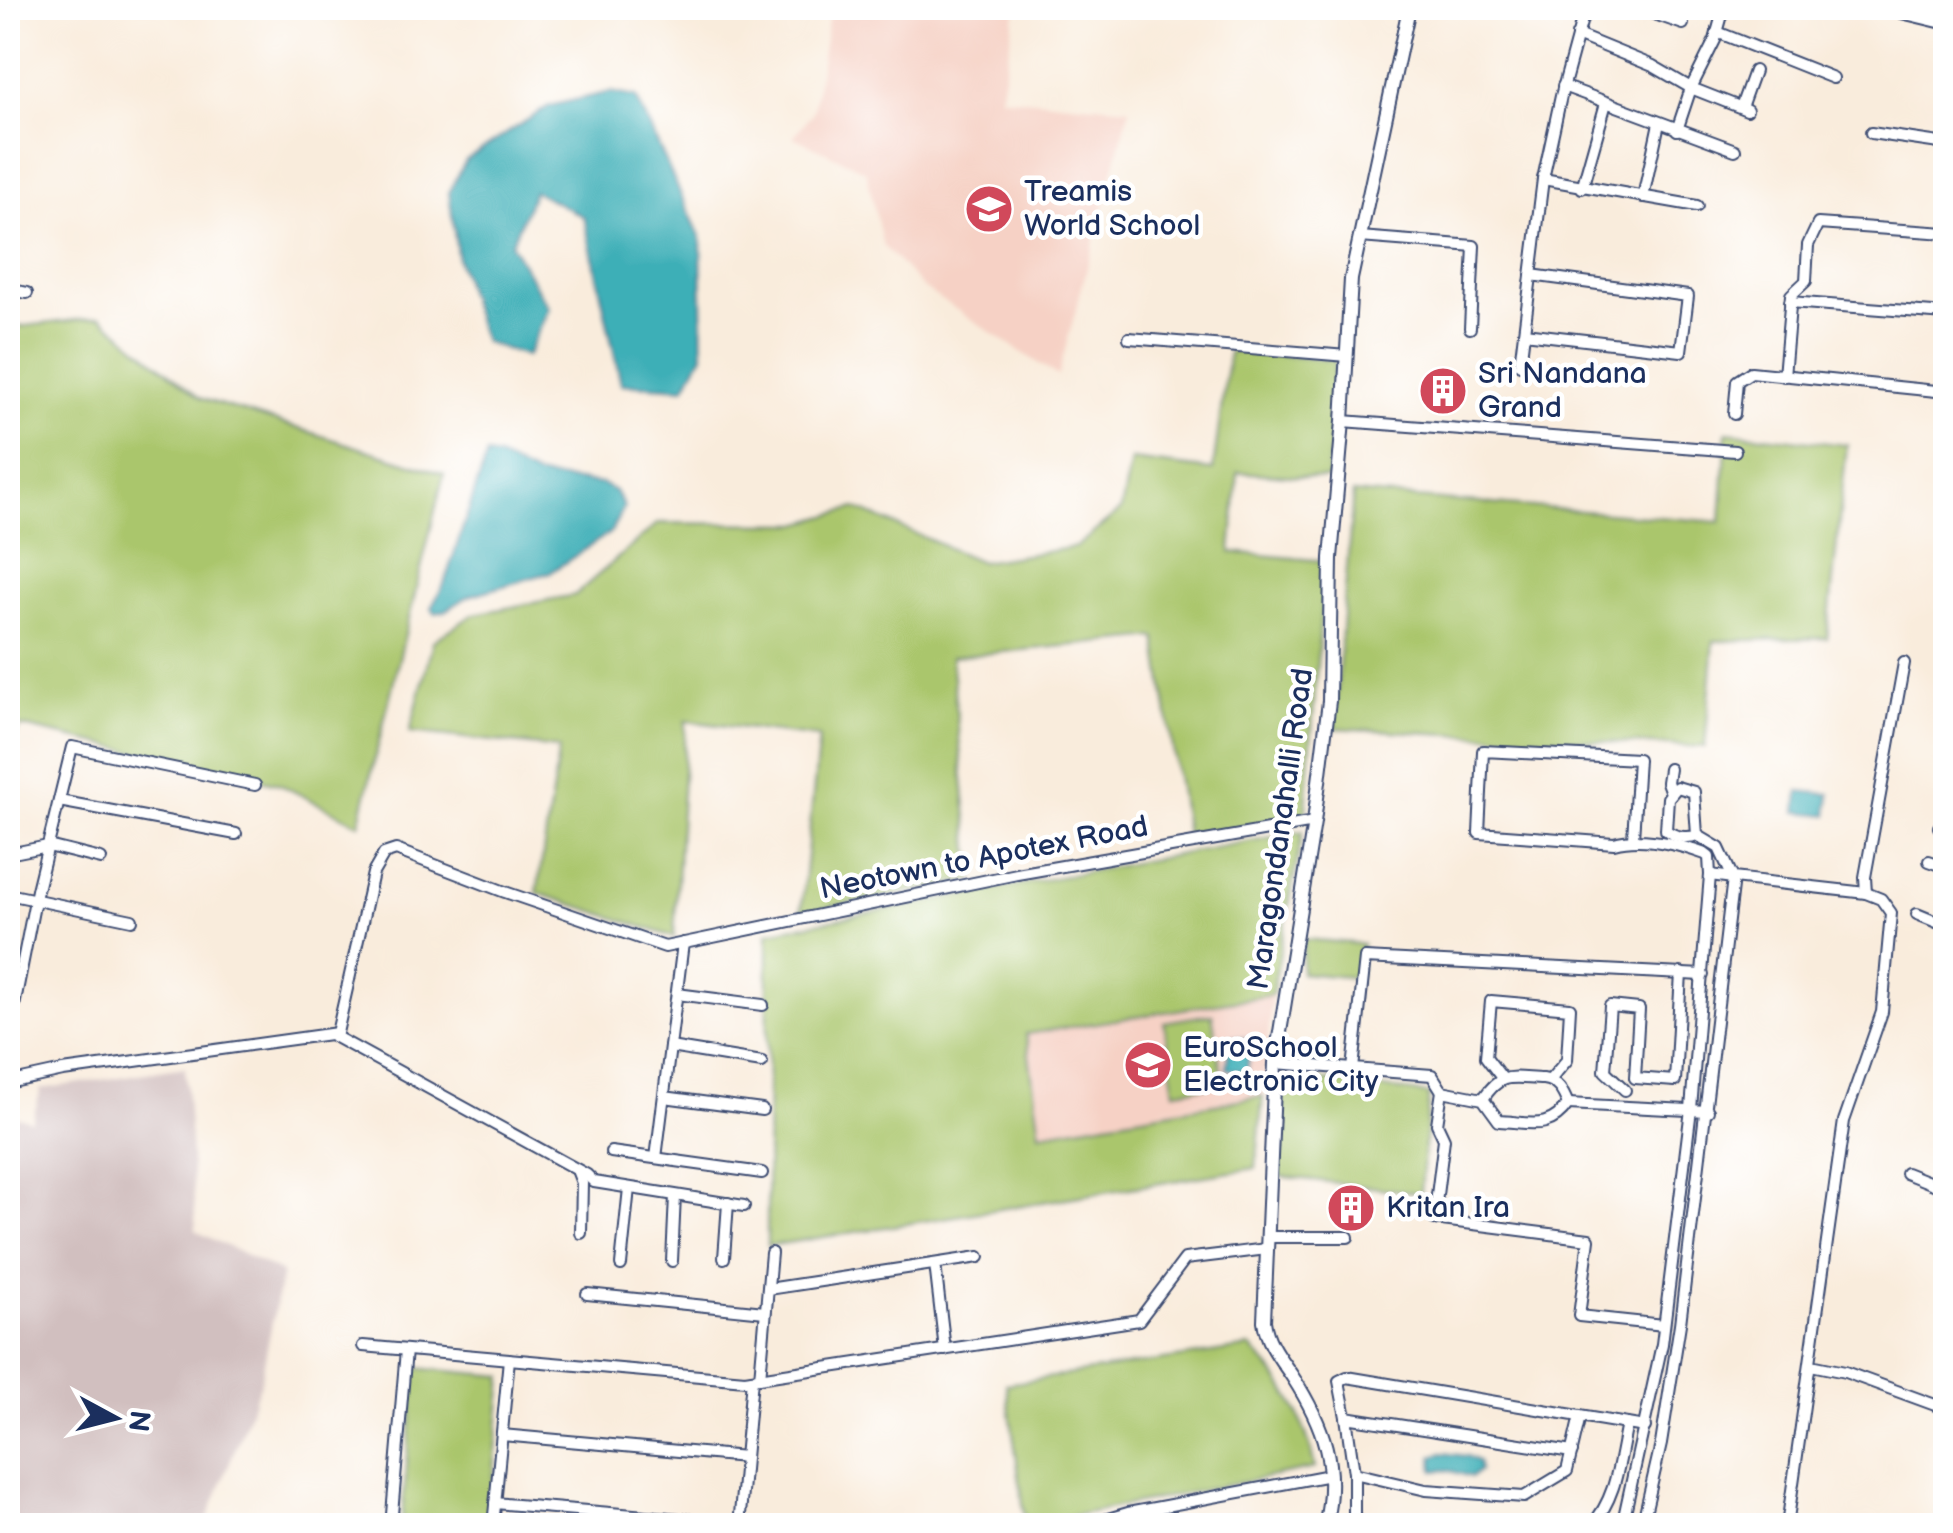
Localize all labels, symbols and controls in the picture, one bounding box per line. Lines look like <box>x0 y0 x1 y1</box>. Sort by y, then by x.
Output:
place label: Treamis World School <box>1024 174 1200 244</box>
school or university icon: Treamis World School <box>963 183 1015 235</box>
place label: Sri Nandana Grand <box>1478 356 1647 426</box>
building icon: Sri Nandana Grand <box>1417 365 1469 417</box>
street label: Maragondanahalli Road <box>1241 666 1321 992</box>
street label: Neotown to Apotex Road <box>817 809 1151 907</box>
place label: EuroSchool Electronic City <box>1183 1030 1379 1100</box>
school or university icon: EuroSchool Electronic City <box>1122 1039 1174 1091</box>
building icon: Kritan Ira <box>1325 1182 1377 1234</box>
place label: Kritan Ira <box>1386 1190 1510 1226</box>
north arrow <box>65 1368 165 1468</box>
text: N <box>121 1408 156 1433</box>

